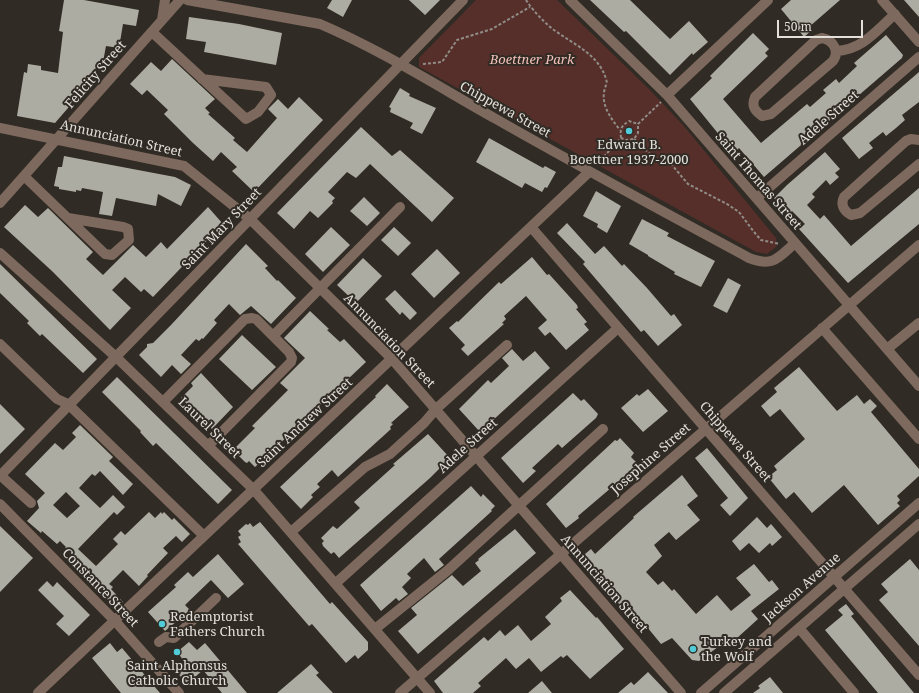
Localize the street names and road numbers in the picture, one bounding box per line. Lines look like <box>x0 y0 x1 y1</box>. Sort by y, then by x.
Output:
street label: Felicity Street <box>62 38 130 112</box>
street label: Chippewa Street <box>457 79 553 141</box>
street label: Adele Street <box>796 88 862 148</box>
street label: Annunciation Street <box>58 117 184 161</box>
street label: Saint Thomas Street <box>712 129 804 233</box>
street label: Saint Mary Street <box>179 185 265 273</box>
street label: Annunciation Street <box>340 291 438 391</box>
street label: Saint Andrew Street <box>254 375 356 471</box>
street label: Laurel Street <box>175 394 243 462</box>
street label: Chippewa Street <box>696 399 774 485</box>
street label: Adele Street <box>435 415 501 477</box>
street label: Josephine Street <box>608 420 694 498</box>
street label: Annunciation Street <box>557 532 651 636</box>
street label: Constance Street <box>59 546 141 630</box>
street label: Jackson Avenue <box>760 550 844 626</box>

